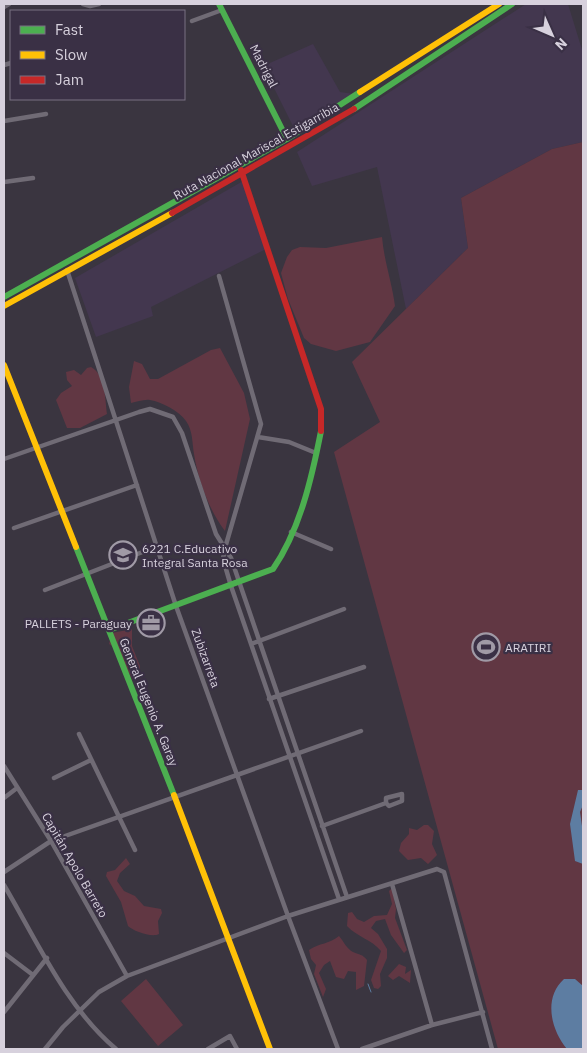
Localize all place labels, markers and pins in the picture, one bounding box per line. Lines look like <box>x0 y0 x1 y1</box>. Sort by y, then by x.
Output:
school or university icon: 6221 C.Educativo Integral Santa Rosa <box>108 540 138 570</box>
place label: 6221 C.Educativo Integral Santa Rosa <box>142 541 248 570</box>
office icon: PALLETS - Paraguay <box>136 608 166 638</box>
place label: PALLETS - Paraguay <box>25 616 132 631</box>
sports icon: ARATIRI <box>471 632 501 662</box>
place label: ARATIRI <box>505 640 552 655</box>

